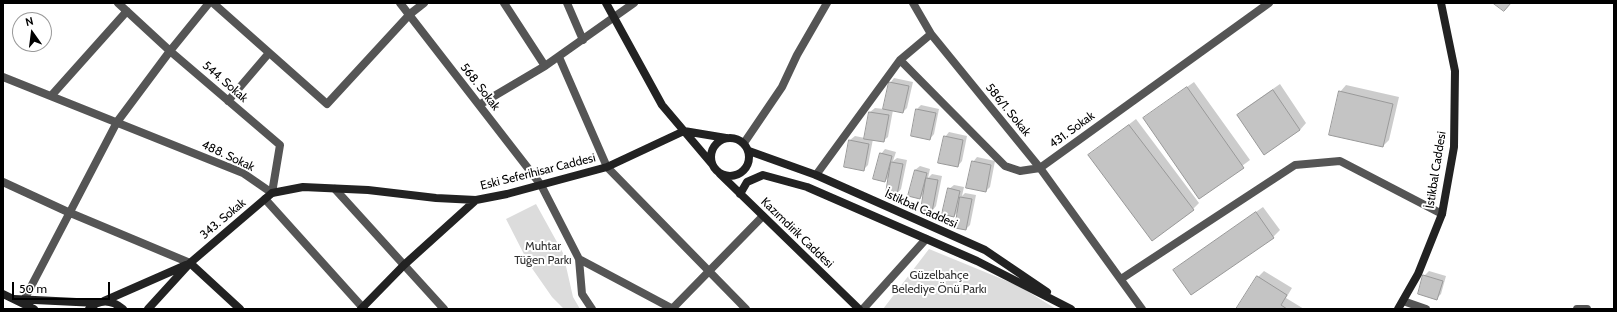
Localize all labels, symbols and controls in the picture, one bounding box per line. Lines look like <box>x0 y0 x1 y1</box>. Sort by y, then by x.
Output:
north arrow <box>12 12 52 52</box>
text: N <box>24 14 35 29</box>
street label: 544. Sokak <box>199 58 251 106</box>
street label: 568. Sokak <box>457 61 503 113</box>
street label: 586/1. Sokak <box>982 81 1034 139</box>
street label: 431. Sokak <box>1046 109 1098 151</box>
street label: İstikbal Caddesi <box>1423 130 1449 210</box>
street label: 488. Sokak <box>199 137 257 175</box>
street label: Eski Seferihisar Caddesi <box>479 151 597 193</box>
street label: İstikbal Caddesi <box>882 187 960 231</box>
street label: Kazımdirik Caddesi <box>758 195 836 271</box>
street label: 343. Sokak <box>197 196 249 242</box>
park label: Muhtar Tüğen Parkı <box>514 239 572 267</box>
park label: Güzelbahçe Belediye Önü Parkı <box>891 268 987 296</box>
scale bar <box>14 274 112 300</box>
text: 50 m <box>19 281 47 296</box>

